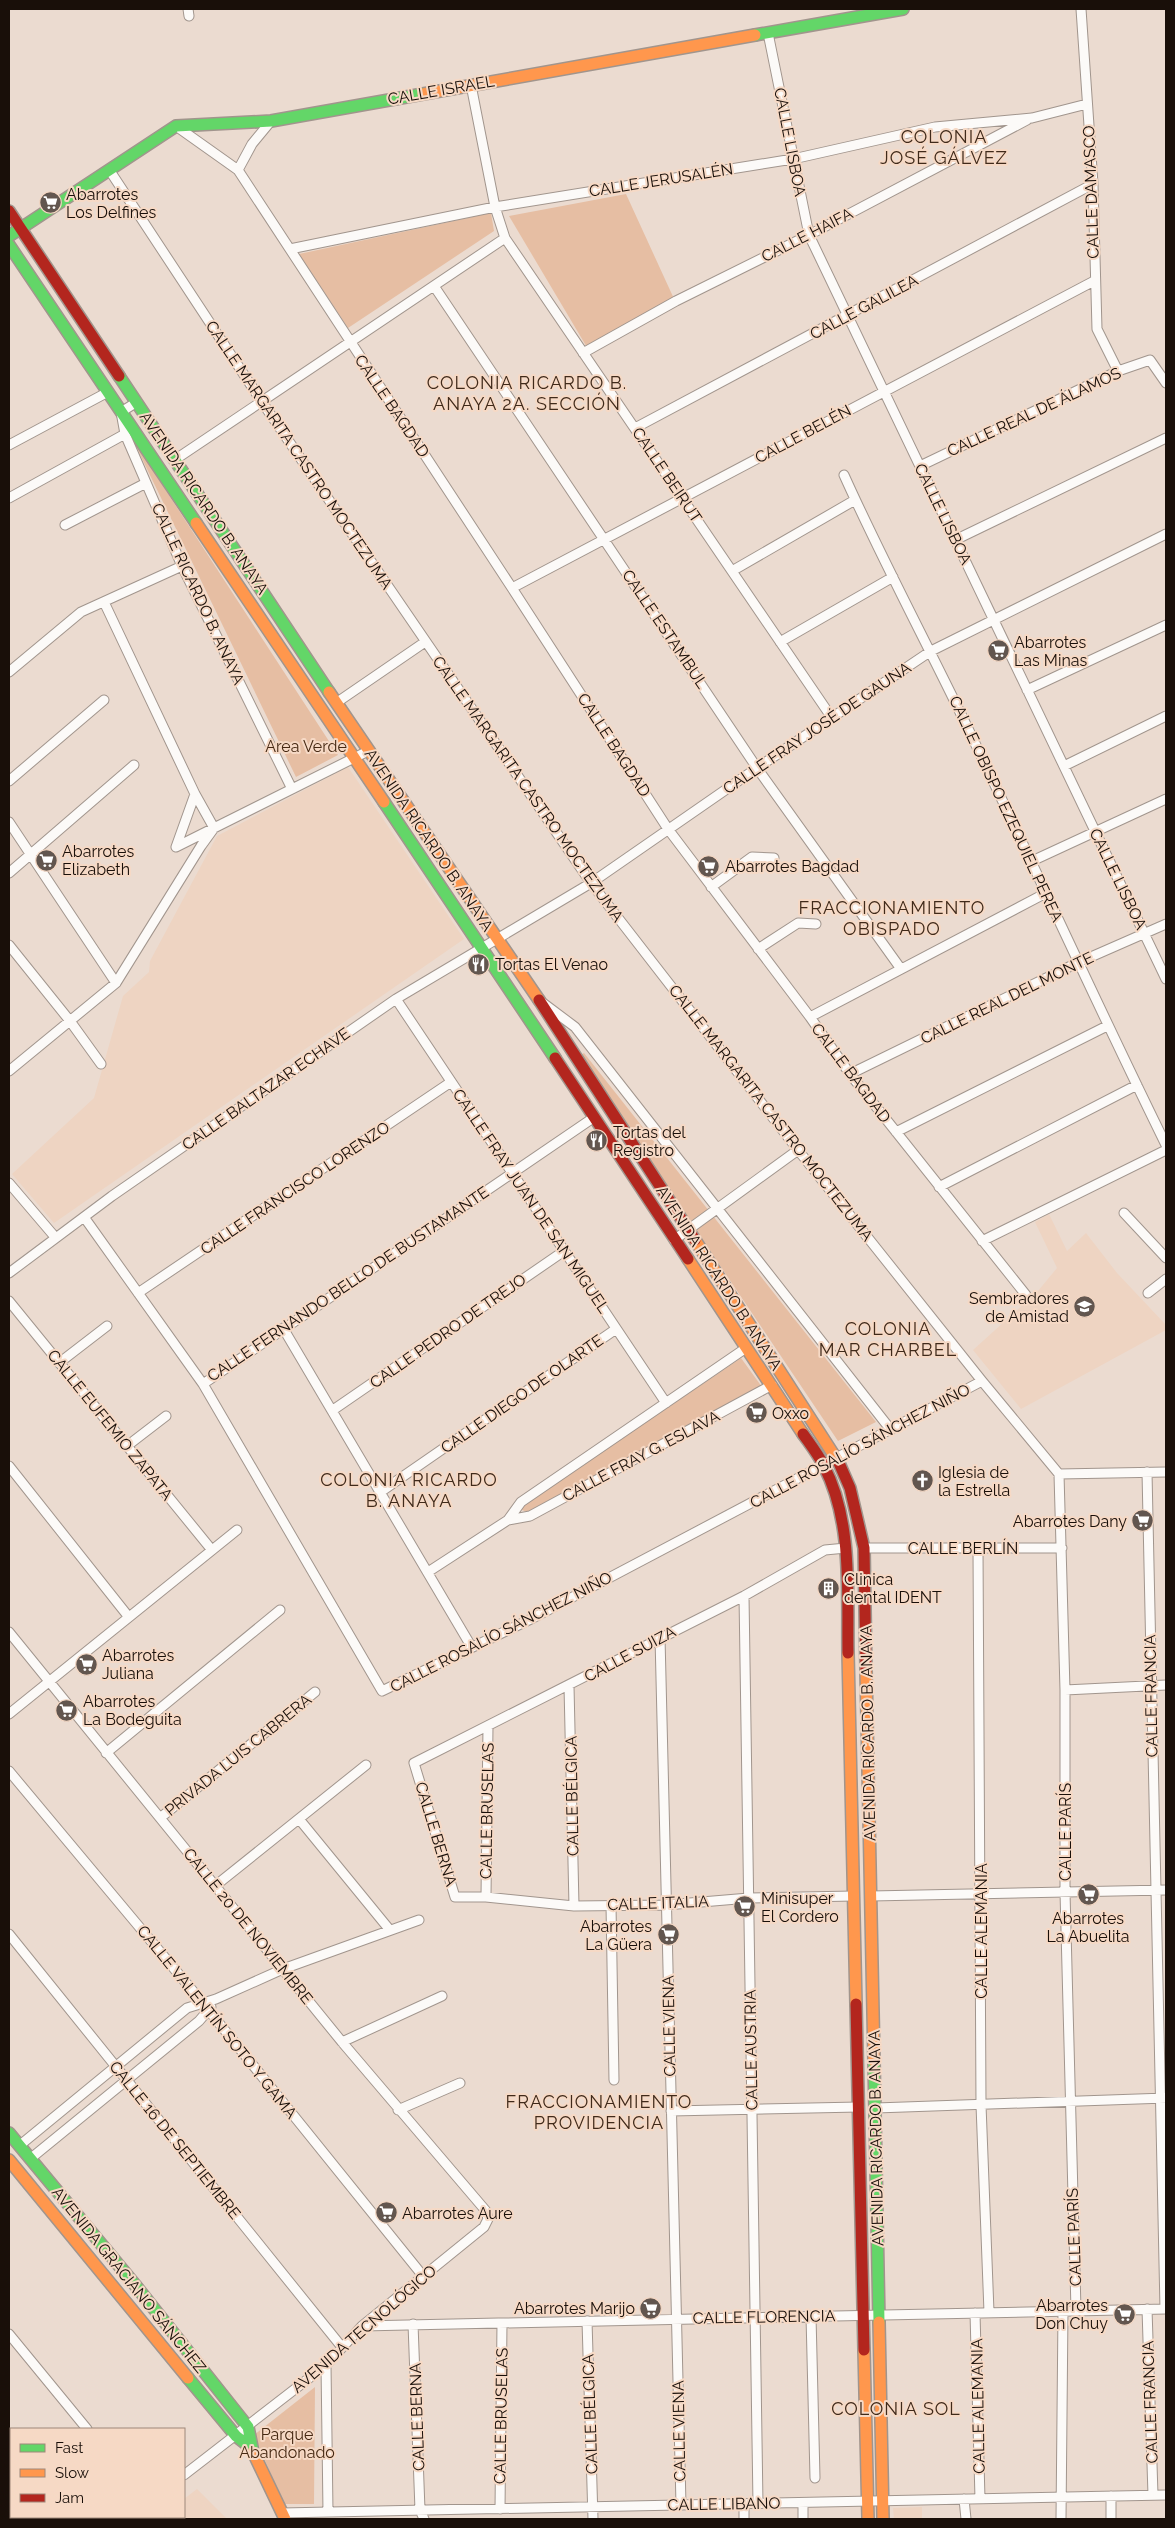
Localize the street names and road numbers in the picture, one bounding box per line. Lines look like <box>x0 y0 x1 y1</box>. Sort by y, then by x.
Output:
street label: CALLE ISRAEL <box>386 71 497 109</box>
street label: CALLE LISBOA <box>770 86 810 198</box>
street label: CALLE DAMASCO <box>1079 125 1103 259</box>
street label: CALLE JERUSALÉN <box>588 158 734 201</box>
street label: CALLE HAIFA <box>758 204 856 266</box>
street label: CALLE GALILEA <box>807 270 921 343</box>
street label: CALLE MARGARITA CASTRO MOCTEZUMA <box>202 317 396 593</box>
street label: CALLE BAGDAD <box>351 351 433 461</box>
street label: CALLE REAL DE ÁLAMOS <box>944 362 1124 461</box>
street label: CALLE BELÉN <box>751 400 854 467</box>
street label: AVENIDA RICARDO B. ANAYA <box>136 408 272 598</box>
street label: CALLE BEIRUT <box>628 424 706 526</box>
street label: CALLE LISBOA <box>910 460 976 568</box>
street label: CALLE RICARDO B. ANAYA <box>148 500 249 688</box>
street label: CALLE ESTAMBUL <box>618 566 712 693</box>
street label: CALLE MARGARITA CASTRO MOCTEZUMA <box>428 652 628 926</box>
street label: CALLE FRAY JOSÉ DE GAUNA <box>719 657 915 798</box>
street label: CALLE BAGDAD <box>573 690 655 800</box>
street label: CALLE OBISPO EZEQUIEL PEREA <box>945 693 1067 925</box>
street label: AVENIDA RICARDO B. ANAYA <box>361 745 497 935</box>
street label: CALLE LISBOA <box>1085 825 1151 933</box>
street label: CALLE REAL DEL MONTE <box>917 948 1097 1048</box>
street label: CALLE MARGARITA CASTRO MOCTEZUMA <box>665 981 877 1245</box>
street label: CALLE BAGDAD <box>807 1019 895 1127</box>
street label: CALLE BALTAZAR ECHAVE <box>178 1024 354 1154</box>
street label: CALLE FRAY JUAN DE SAN MIGUEL <box>449 1085 614 1317</box>
street label: CALLE FRANCISCO LORENZO <box>197 1118 393 1258</box>
street label: CALLE FERNANDO BELLO DE BUSTAMANTE <box>204 1182 493 1386</box>
street label: AVENIDA RICARDO B. ANAYA <box>652 1182 786 1374</box>
street label: CALLE PEDRO DE TREJO <box>366 1270 530 1392</box>
street label: CALLE DIEGO DE OLARTE <box>437 1330 607 1457</box>
street label: CALLE EUFEMIO ZAPATA <box>43 1346 177 1504</box>
street label: CALLE ROSALÍO SÁNCHEZ NIÑO <box>746 1379 973 1512</box>
street label: CALLE FRAY G. ESLAVA <box>559 1406 723 1506</box>
street label: CALLE BERLÍN <box>908 1538 1018 1558</box>
street label: CALLE ROSALÍO SÁNCHEZ NIÑO <box>387 1567 615 1696</box>
street label: CALLE SUIZA <box>581 1622 679 1686</box>
street label: AVENIDA RICARDO B. ANAYA <box>857 1625 879 1841</box>
street label: CALLE FRANCIA <box>1140 1634 1162 1758</box>
street label: PRIVADA LUIS CABRERA <box>161 1690 315 1820</box>
street label: CALLE BÉLGICA <box>560 1735 583 1856</box>
street label: CALLE BRUSELAS <box>476 1742 498 1879</box>
street label: CALLE BERNA <box>411 1780 461 1889</box>
street label: CALLE PARÍS <box>1055 1783 1075 1881</box>
street label: CALLE 20 DE NOVIEMBRE <box>179 1844 317 2008</box>
street label: CALLE ALEMANIA <box>972 1863 991 1999</box>
street label: CALLE ITALIA <box>607 1892 709 1914</box>
street label: CALLE VALENTÍN SOTO Y GAMA <box>133 1921 302 2123</box>
street label: CALLE VIENA <box>659 1975 679 2077</box>
street label: CALLE AUSTRIA <box>740 1989 762 2111</box>
street label: AVENIDA RICARDO B. ANAYA <box>865 2030 887 2246</box>
street label: CALLE 16 DE SEPTIEMBRE <box>105 2057 245 2223</box>
street label: AVENIDA GRACIANO SÁNCHEZ <box>48 2182 211 2377</box>
street label: CALLE PARÍS <box>1062 2187 1085 2286</box>
street label: AVENIDA TECNOLÓGICO <box>287 2260 440 2397</box>
street label: CALLE FLORENCIA <box>692 2306 836 2328</box>
street label: CALLE ALEMANIA <box>967 2338 989 2474</box>
street label: CALLE FRANCIA <box>1138 2340 1162 2464</box>
street label: CALLE BRUSELAS <box>490 2347 512 2484</box>
street label: CALLE BÉLGICA <box>577 2353 602 2475</box>
street label: CALLE BERNA <box>406 2362 428 2471</box>
street label: CALLE VIENA <box>669 2380 689 2482</box>
street label: CALLE LIBANO <box>667 2494 781 2514</box>

